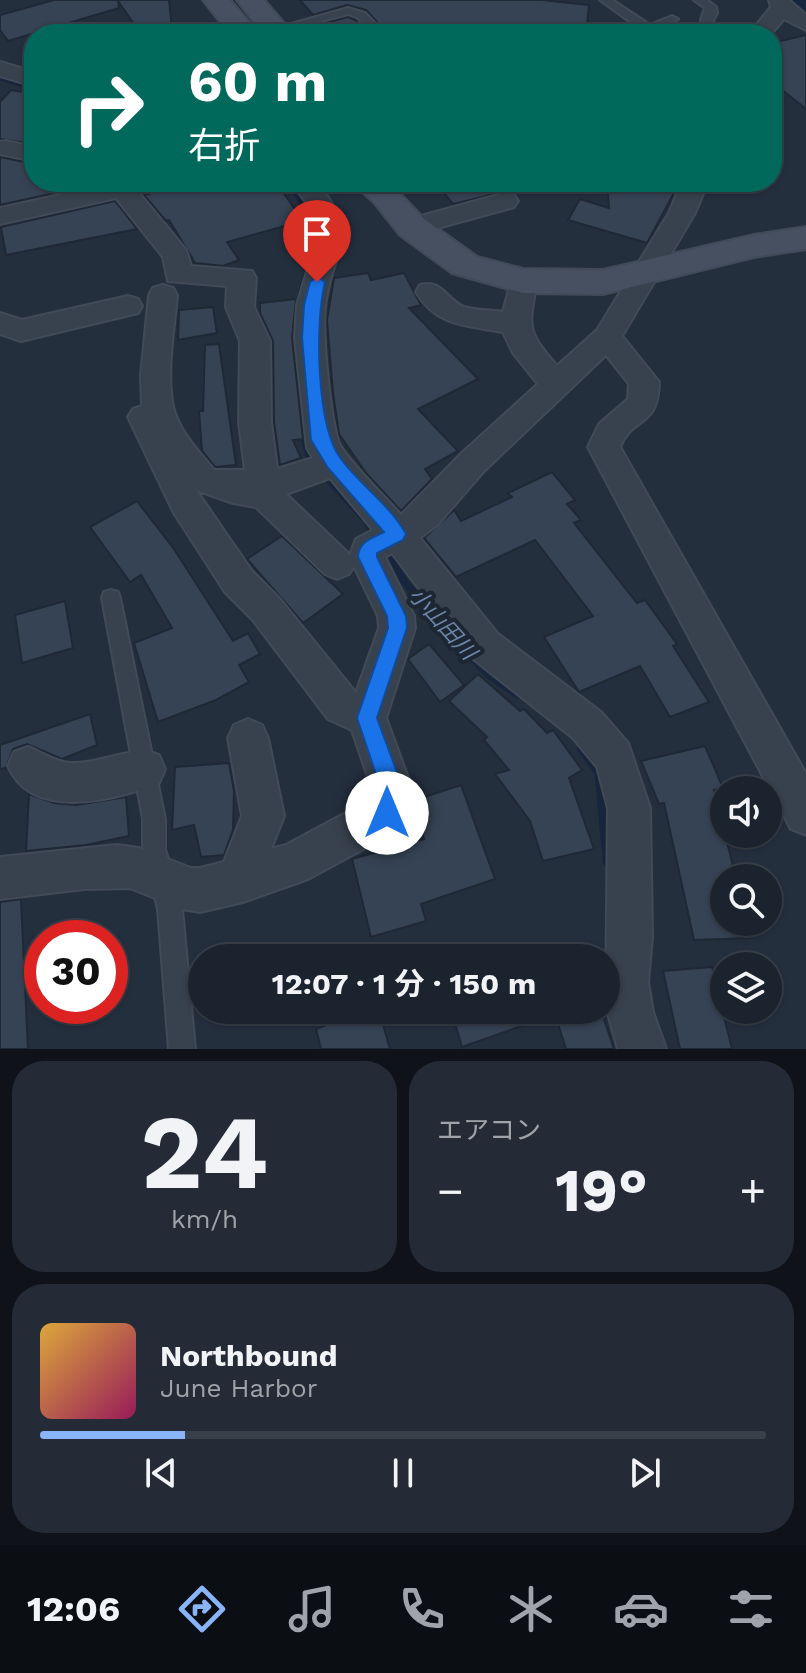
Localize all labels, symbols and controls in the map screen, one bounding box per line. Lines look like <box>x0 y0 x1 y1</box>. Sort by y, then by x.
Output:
text: 60 m <box>188 49 327 115</box>
icon: right <box>56 56 160 160</box>
text: 右折 <box>188 125 260 167</box>
pin <box>283 200 351 282</box>
icon: arrive <box>295 212 339 256</box>
water label: 小山田川 <box>404 582 483 666</box>
position arrow <box>345 771 429 855</box>
map controls <box>710 776 782 1024</box>
button: sound <box>710 776 782 848</box>
button: search <box>710 864 782 936</box>
speed limit sign: 30 <box>24 920 128 1024</box>
button: layers <box>710 952 782 1024</box>
text: 12:07 · 1 分 · 150 m <box>272 966 536 1001</box>
text: 24 <box>141 1091 268 1213</box>
text: エアコン <box>437 1115 541 1145</box>
text: 19° <box>555 1155 648 1226</box>
text: − <box>437 1165 464 1217</box>
text: + <box>739 1165 766 1217</box>
text: km/h <box>171 1204 238 1234</box>
text: Northbound <box>160 1338 337 1373</box>
text: June Harbor <box>160 1373 317 1403</box>
icon: previous <box>139 1451 183 1495</box>
icon: pause <box>381 1451 425 1495</box>
icon: next <box>623 1451 667 1495</box>
icon: directions <box>174 1581 230 1637</box>
icon: music <box>284 1581 340 1637</box>
icon: phone <box>394 1581 450 1637</box>
icon: climate <box>503 1581 559 1637</box>
icon: car <box>613 1581 669 1637</box>
icon: filters <box>723 1581 779 1637</box>
text: 12:06 <box>27 1588 120 1630</box>

